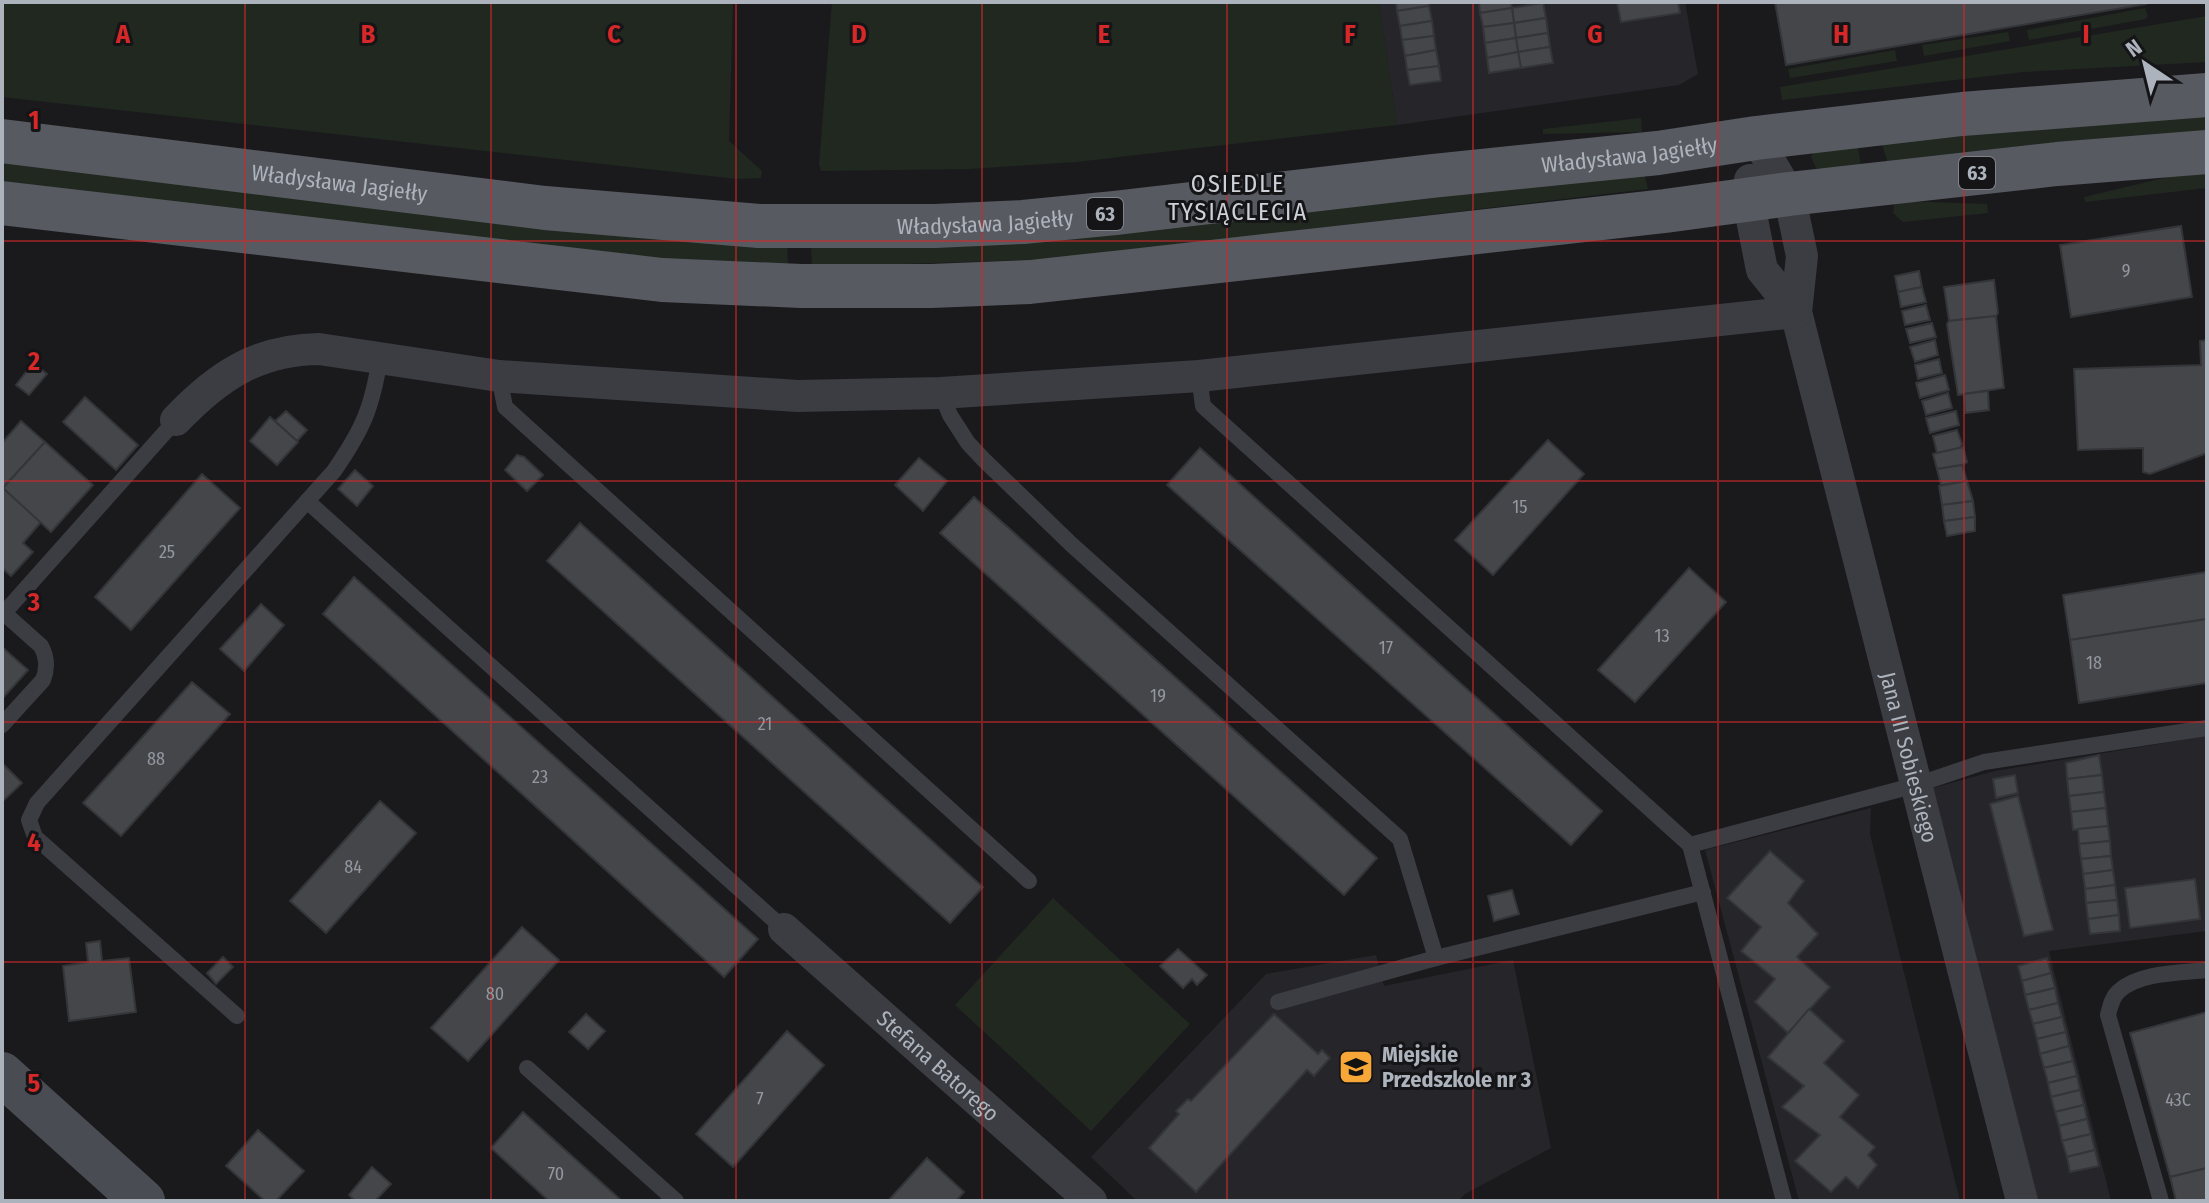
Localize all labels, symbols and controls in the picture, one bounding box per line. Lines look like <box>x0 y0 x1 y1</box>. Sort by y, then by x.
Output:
text: A <box>115 19 131 50</box>
text: B <box>361 19 376 50</box>
text: C <box>607 19 621 50</box>
text: D <box>851 19 867 50</box>
text: E <box>1098 19 1110 50</box>
text: F <box>1344 19 1356 50</box>
text: G <box>1587 19 1603 50</box>
text: H <box>1833 19 1849 50</box>
text: I <box>2083 19 2090 50</box>
north arrow <box>2105 24 2185 104</box>
text: N <box>2121 33 2147 63</box>
text: 1 <box>29 105 40 136</box>
street label: Władysława Jagiełły <box>1540 131 1719 178</box>
road number: 63 <box>1959 157 1995 189</box>
street label: Władysława Jagiełły <box>250 158 429 207</box>
district label: OSIEDLE TYSIĄCLECIA <box>1168 170 1308 226</box>
road number: 63 <box>1087 198 1123 230</box>
street label: Władysława Jagiełły <box>897 204 1075 240</box>
house number: 9 <box>2122 260 2130 282</box>
text: 2 <box>27 346 40 377</box>
house number: 15 <box>1512 496 1528 518</box>
house number: 25 <box>159 541 175 563</box>
text: 3 <box>27 587 40 618</box>
house number: 13 <box>1654 625 1670 647</box>
house number: 17 <box>1379 637 1393 659</box>
house number: 18 <box>2086 652 2102 674</box>
street label: Jana III Sobieskiego <box>1875 669 1944 845</box>
house number: 19 <box>1150 685 1166 707</box>
house number: 21 <box>758 713 772 735</box>
house number: 88 <box>147 748 165 770</box>
house number: 23 <box>532 766 548 788</box>
text: 4 <box>27 827 41 858</box>
house number: 84 <box>344 856 362 878</box>
house number: 80 <box>486 983 504 1005</box>
street label: Stefana Batorego <box>872 1004 1005 1127</box>
place label: Miejskie Przedszkole nr 3 <box>1382 1041 1531 1093</box>
school or university icon: Miejskie Przedszkole nr 3 <box>1337 1048 1375 1086</box>
text: 5 <box>28 1068 41 1099</box>
house number: 7 <box>756 1088 764 1110</box>
house number: 43C <box>2165 1089 2191 1111</box>
house number: 70 <box>548 1163 564 1185</box>

